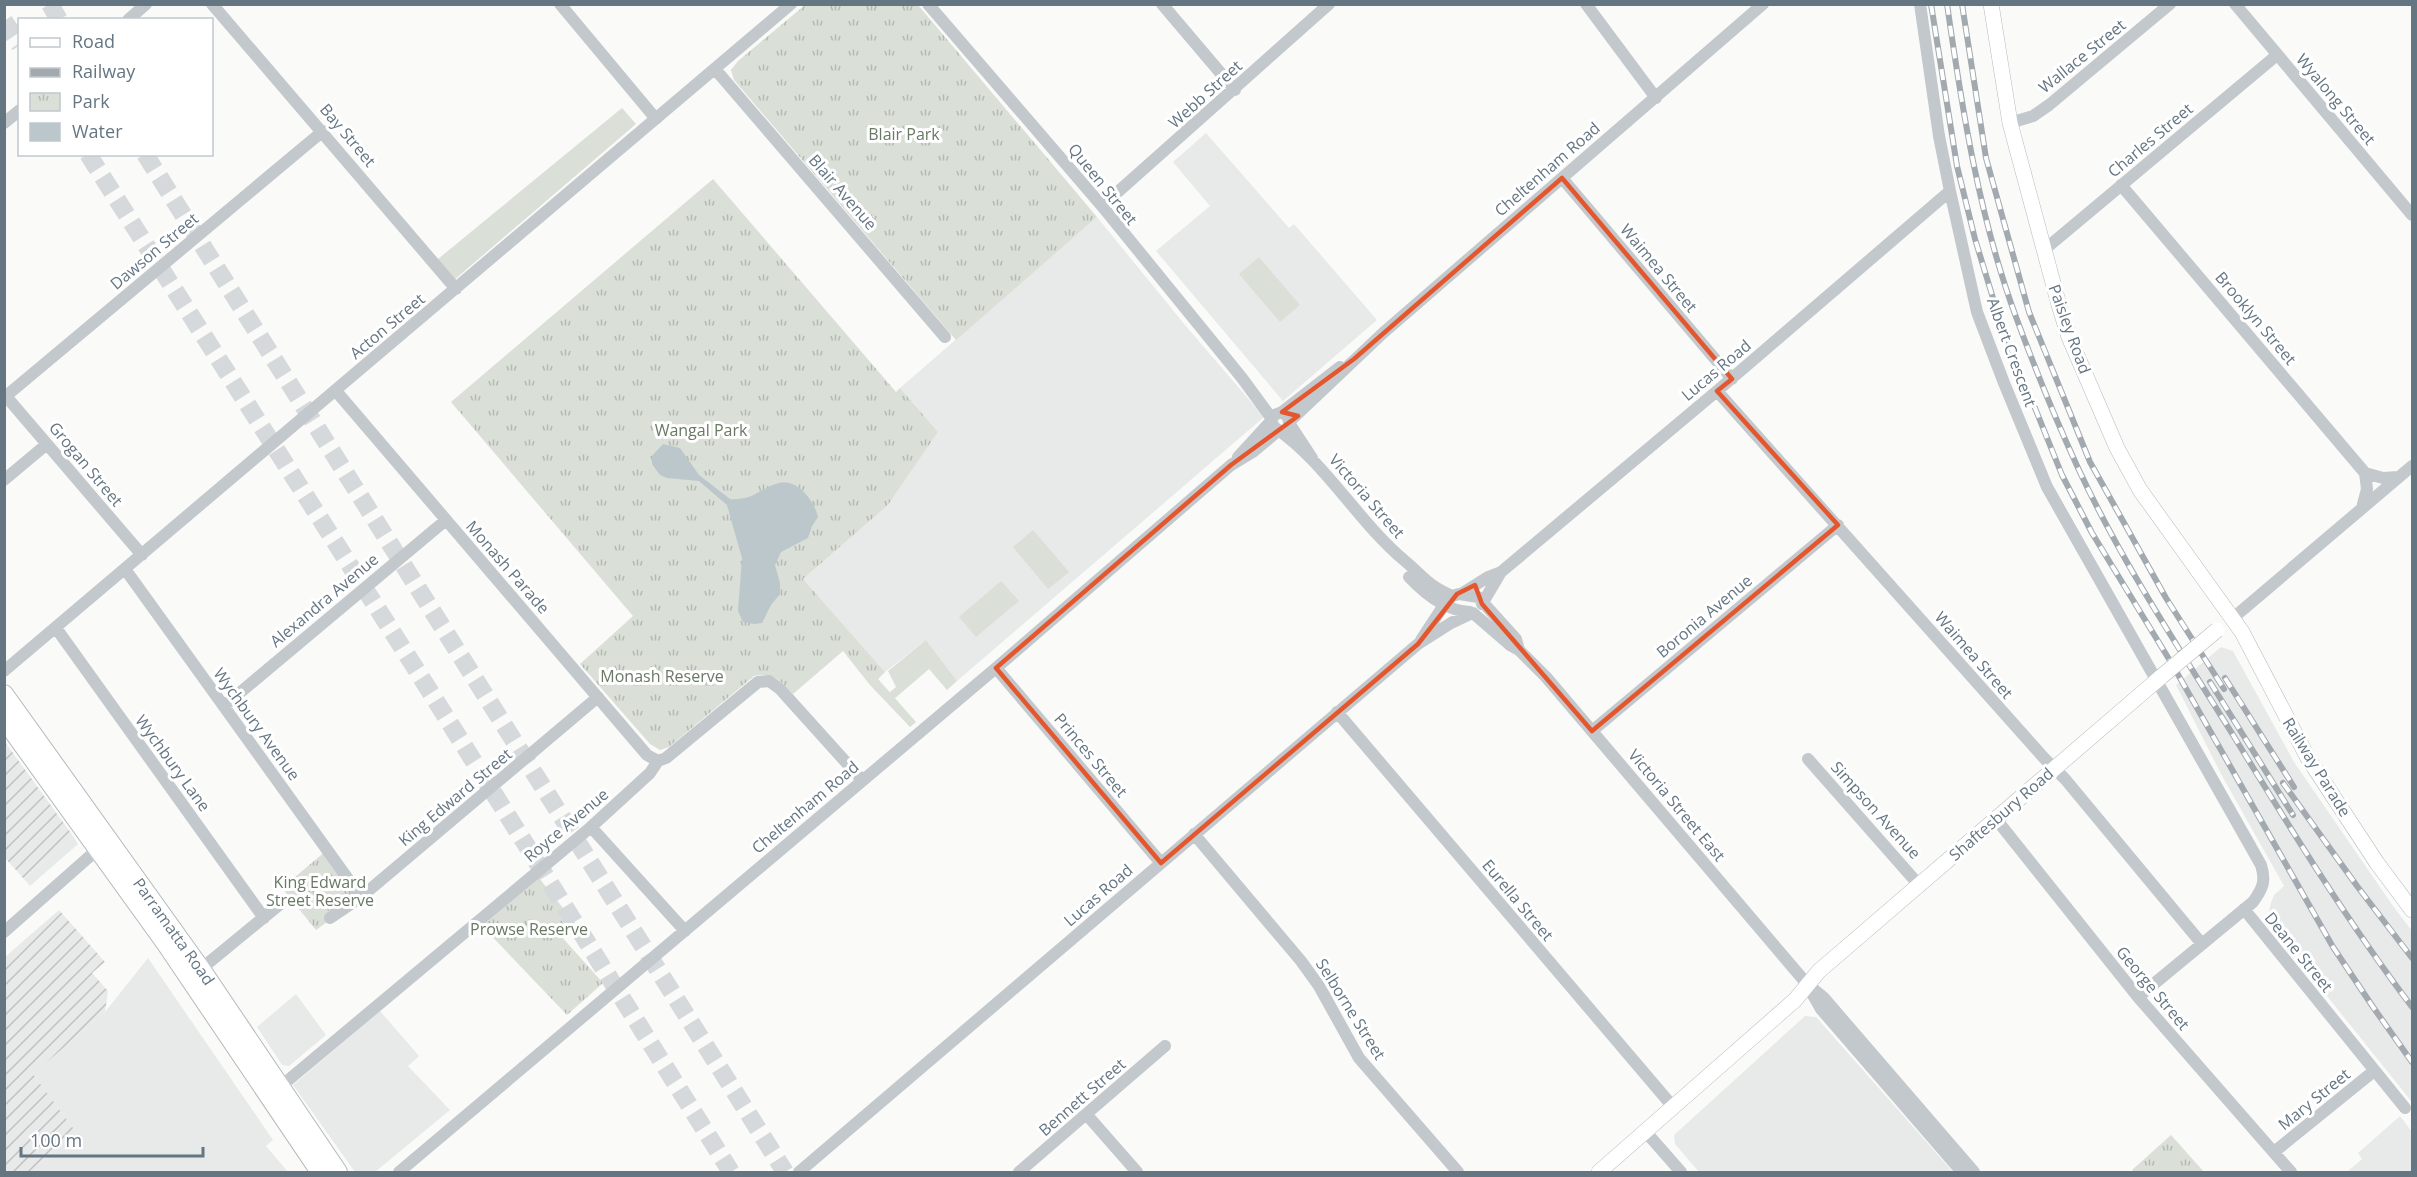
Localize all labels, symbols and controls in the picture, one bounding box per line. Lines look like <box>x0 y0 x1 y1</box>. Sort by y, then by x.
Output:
street label: Wallace Street <box>2034 14 2130 98</box>
legend <box>18 18 213 156</box>
text: Road <box>72 29 115 53</box>
street label: Wyalong Street <box>2291 49 2381 149</box>
street label: Webb Street <box>1163 55 1247 133</box>
text: Railway <box>72 59 136 83</box>
text: Park <box>72 89 110 113</box>
street label: Charles Street <box>2103 98 2197 182</box>
street label: Bay Street <box>315 99 381 171</box>
street label: Cheltenham Road <box>1489 117 1605 221</box>
text: Water <box>72 119 123 143</box>
park label: Blair Park <box>868 123 940 145</box>
street label: Queen Street <box>1063 139 1143 230</box>
street label: Blair Avenue <box>804 149 882 235</box>
street label: Dawson Street <box>105 207 203 294</box>
street label: Waimea Street <box>1615 219 1703 317</box>
street label: Brooklyn Street <box>2211 267 2302 369</box>
street label: Paisley Road <box>2044 281 2096 377</box>
street label: Acton Street <box>345 288 429 364</box>
street label: Albert Crescent <box>1982 294 2042 410</box>
street label: Lucas Road <box>1676 334 1756 406</box>
street label: Grogan Street <box>44 417 128 511</box>
park label: Wangal Park <box>655 419 748 441</box>
street label: Victoria Street <box>1324 449 1410 543</box>
street label: Monash Parade <box>461 516 555 618</box>
street label: Alexandra Avenue <box>265 548 383 652</box>
street label: Boronia Avenue <box>1651 569 1757 663</box>
street label: Waimea Street <box>1930 607 2018 704</box>
street label: Wychbury Avenue <box>209 663 305 785</box>
park label: Monash Reserve <box>600 665 724 687</box>
street label: Princes Street <box>1049 708 1133 802</box>
street label: Wychbury Lane <box>130 710 216 816</box>
street label: Railway Parade <box>2278 713 2356 821</box>
street label: King Edward Street <box>394 743 517 851</box>
street label: Victoria Street East <box>1624 744 1731 866</box>
street label: Cheltenham Road <box>747 756 863 858</box>
street label: Simpson Avenue <box>1826 756 1926 864</box>
street label: Shaftesbury Road <box>1944 763 2058 865</box>
street label: Royce Avenue <box>519 783 613 867</box>
street label: Eurella Street <box>1477 855 1559 946</box>
street label: Lucas Road <box>1059 859 1137 931</box>
park label: King Edward Street Reserve <box>266 871 374 911</box>
street label: Parramatta Road <box>128 873 220 989</box>
street label: Deane Street <box>2260 907 2338 997</box>
park label: Prowse Reserve <box>470 918 588 940</box>
street label: George Street <box>2111 941 2195 1035</box>
street label: Selborne Street <box>1311 954 1391 1064</box>
street label: Bennett Street <box>1034 1053 1130 1141</box>
street label: Mary Street <box>2273 1063 2355 1135</box>
scale bar <box>21 1120 202 1158</box>
text: 100 m <box>30 1128 82 1152</box>

